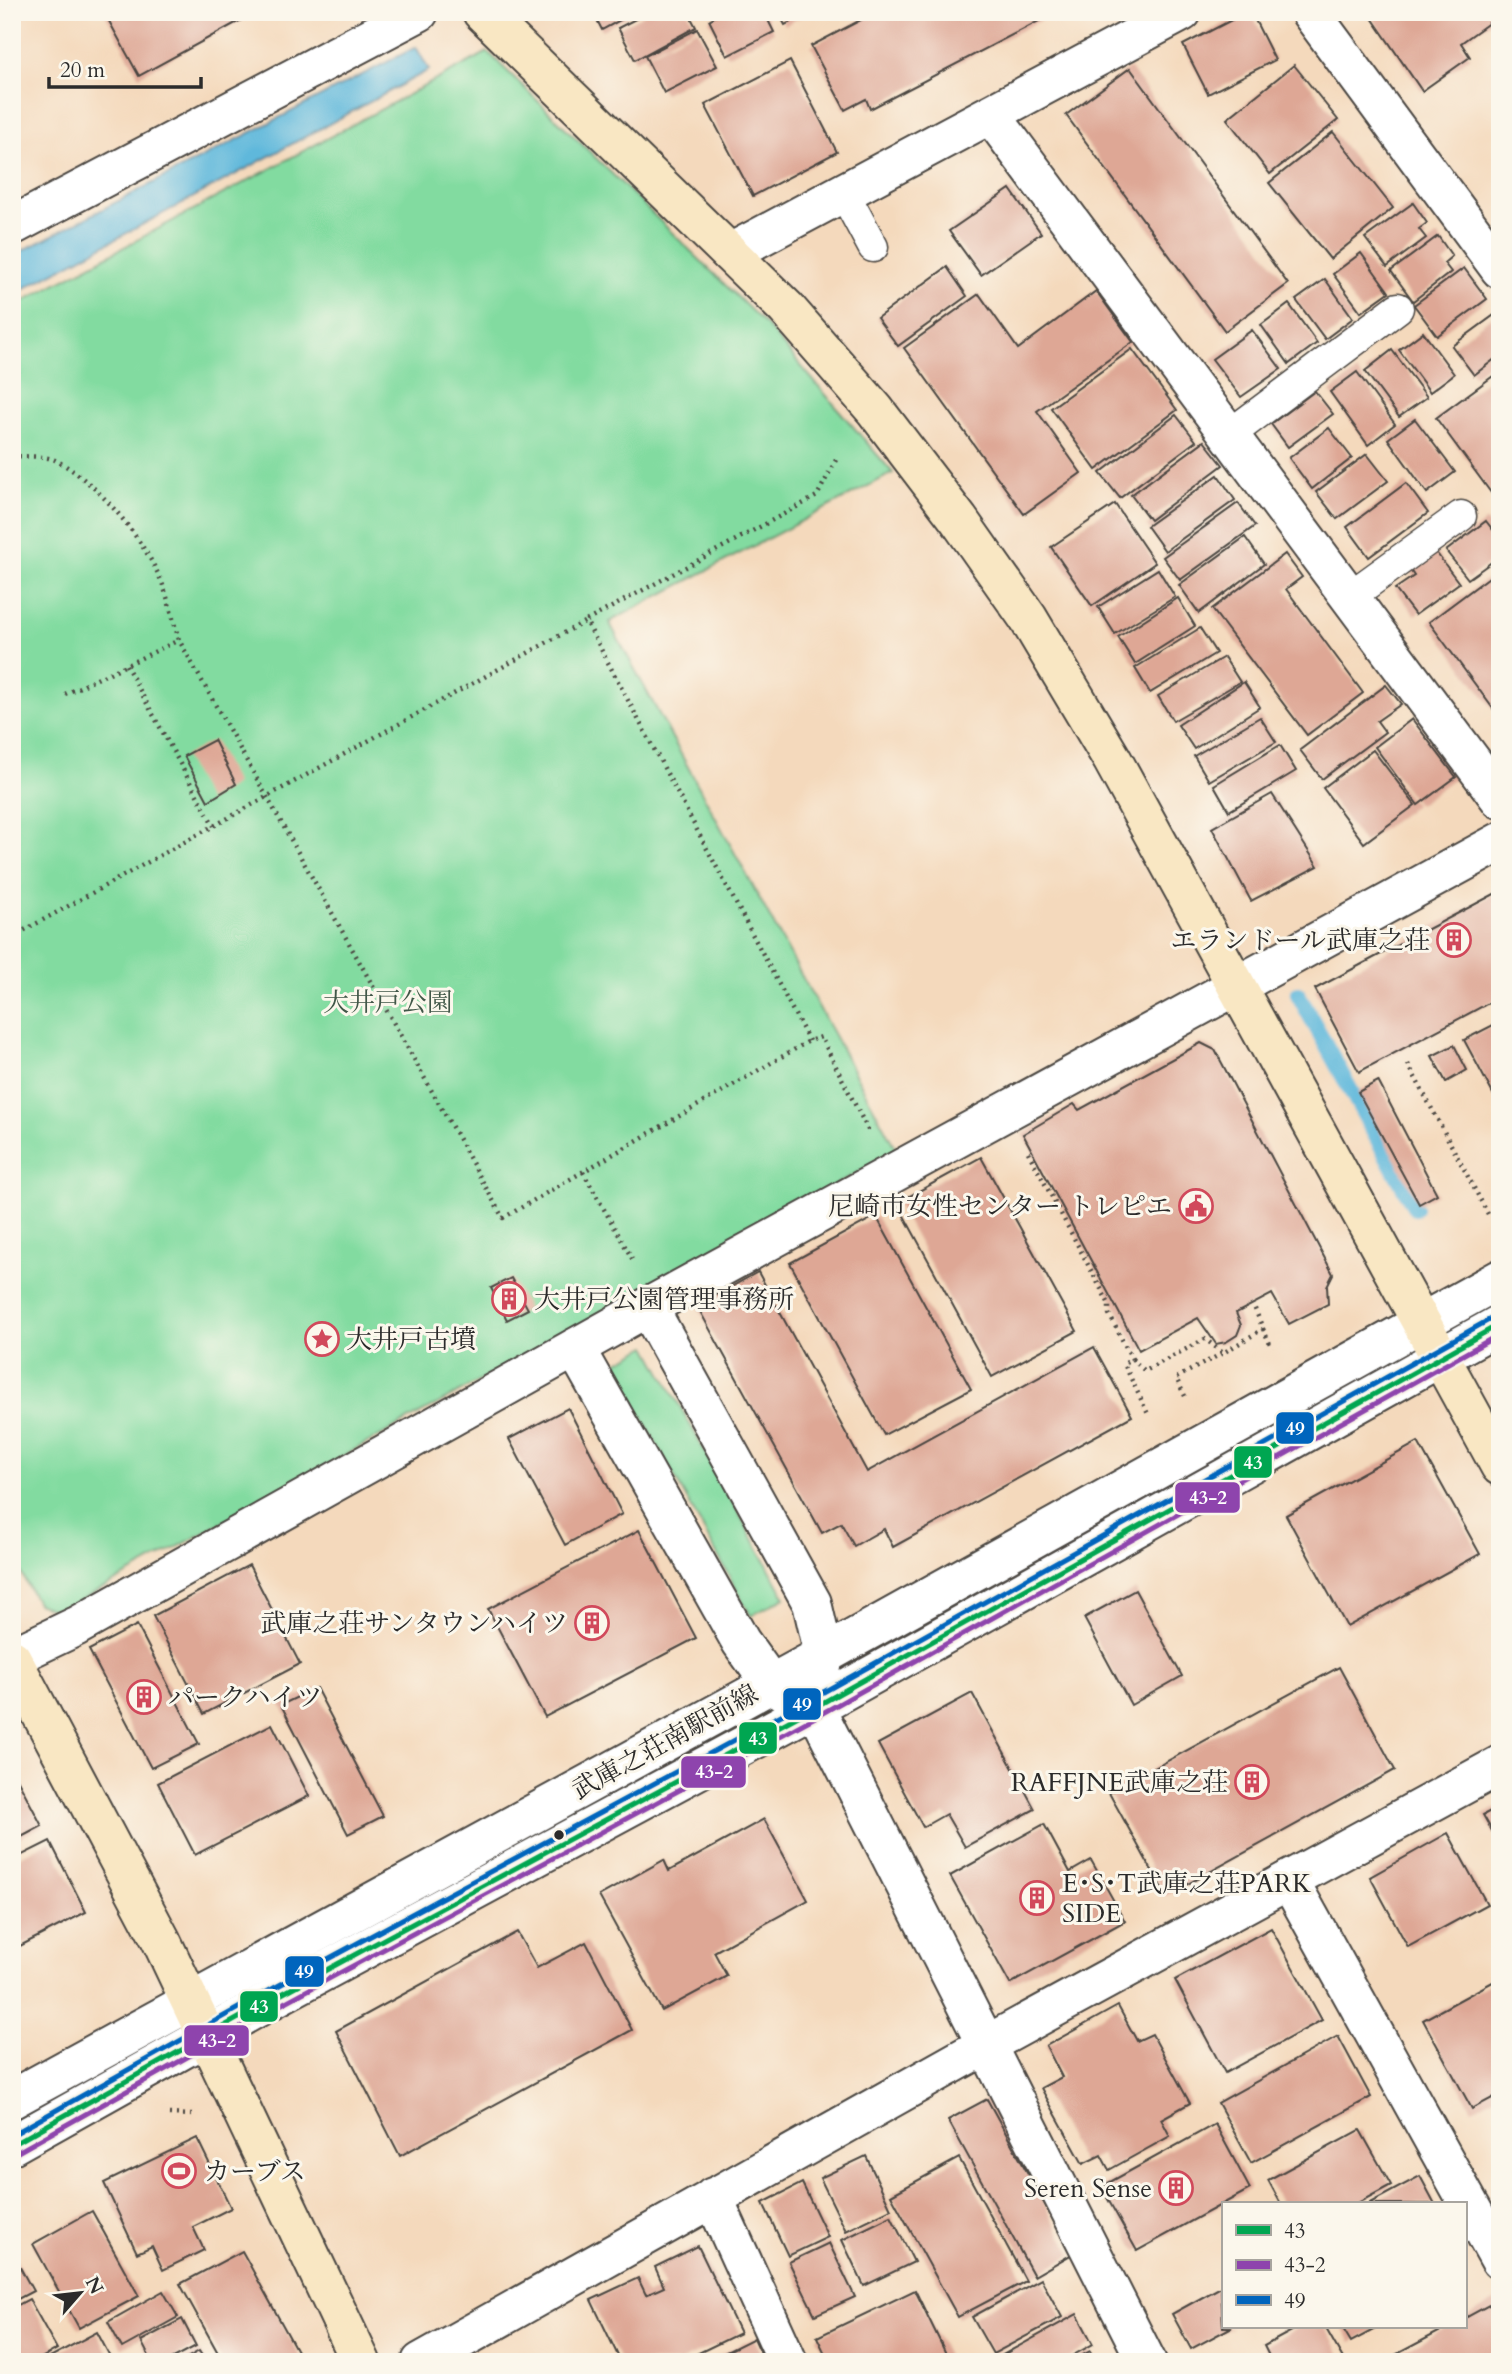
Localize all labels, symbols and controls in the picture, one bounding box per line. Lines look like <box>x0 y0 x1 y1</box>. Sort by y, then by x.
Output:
scale bar <box>49 46 201 90</box>
text: 20 m <box>60 56 105 85</box>
building icon: エランドール武庫之荘 <box>1435 921 1473 959</box>
place label: エランドール武庫之荘 <box>1171 923 1430 958</box>
park label: 大井戸公園 <box>323 985 453 1020</box>
public building icon: 尼崎市女性センター トレピエ <box>1177 1187 1215 1225</box>
place label: 尼崎市女性センター トレピエ <box>828 1189 1172 1224</box>
building icon: 大井戸公園管理事務所 <box>490 1280 528 1318</box>
place label: 大井戸公園管理事務所 <box>534 1282 794 1317</box>
place icon: 大井戸古墳 <box>303 1320 341 1358</box>
place label: 大井戸古墳 <box>346 1322 476 1357</box>
line badge: 49 <box>1275 1411 1315 1445</box>
text: 49 <box>1285 1416 1305 1442</box>
line badge: 43 <box>1233 1445 1273 1479</box>
text: 43 <box>1243 1450 1263 1476</box>
line badge: 43-2 <box>1174 1481 1241 1514</box>
text: 43-2 <box>1189 1485 1227 1511</box>
building icon: 武庫之荘サンタウンハイツ <box>573 1604 611 1642</box>
place label: 武庫之荘サンタウンハイツ <box>260 1606 568 1641</box>
street label: 武庫之荘南駅前線 <box>566 1676 764 1808</box>
building icon: パークハイツ <box>125 1678 163 1716</box>
place label: パークハイツ <box>168 1680 322 1715</box>
line badge: 49 <box>782 1687 822 1721</box>
text: 49 <box>792 1692 812 1718</box>
line badge: 43 <box>738 1721 778 1755</box>
text: 43 <box>748 1726 768 1752</box>
line badge: 43-2 <box>680 1755 747 1789</box>
text: 43-2 <box>695 1759 733 1785</box>
building icon: RAFFJNE武庫之荘 <box>1233 1763 1271 1801</box>
place label: RAFFJNE武庫之荘 <box>1011 1765 1228 1800</box>
unlabelled marker <box>552 1828 566 1842</box>
place label: E･S･T武庫之荘PARK SIDE <box>1062 1866 1312 1931</box>
building icon: E･S･T武庫之荘PARK SIDE <box>1018 1879 1056 1917</box>
line badge: 49 <box>284 1955 325 1988</box>
text: 49 <box>294 1959 314 1985</box>
line badge: 43 <box>239 1990 279 2023</box>
text: 43 <box>249 1994 269 2020</box>
line badge: 43-2 <box>183 2024 250 2057</box>
text: 43-2 <box>198 2028 236 2054</box>
sports icon: カーブス <box>160 2152 198 2190</box>
place label: カーブス <box>204 2154 306 2189</box>
building icon: Seren Sense <box>1157 2169 1195 2207</box>
place label: Seren Sense <box>1024 2171 1152 2206</box>
legend <box>1222 2202 1466 2328</box>
text: 43 <box>1284 2217 1306 2246</box>
text: 43-2 <box>1284 2251 1326 2280</box>
north arrow <box>46 2258 116 2328</box>
text: N <box>79 2272 110 2299</box>
text: 49 <box>1284 2287 1306 2316</box>

